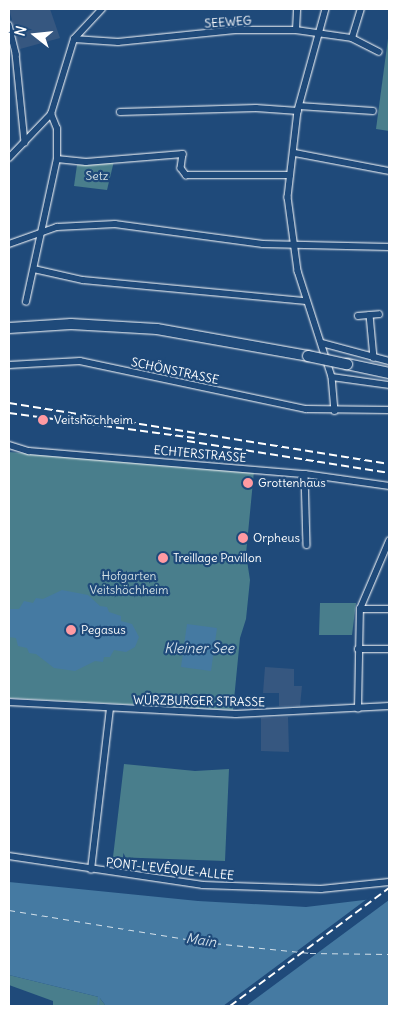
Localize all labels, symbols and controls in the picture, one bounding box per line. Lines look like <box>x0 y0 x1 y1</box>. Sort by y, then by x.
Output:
north arrow <box>10 10 60 60</box>
street label: SEEWEG <box>204 13 252 31</box>
text: N <box>11 24 31 38</box>
park label: Setz <box>86 169 108 183</box>
street label: SCHÖNSTRASSE <box>130 355 220 387</box>
marker: Veitshöchheim <box>36 413 50 427</box>
place label: Veitshöchheim <box>54 413 133 427</box>
street label: ECHTERSTRASSE <box>153 443 247 465</box>
place label: Grottenhaus <box>258 476 326 490</box>
marker: Grottenhaus <box>242 477 254 489</box>
place label: Orpheus <box>253 531 300 545</box>
marker: Orpheus <box>237 532 249 544</box>
place label: Treillage Pavillon <box>173 551 262 565</box>
marker: Treillage Pavillon <box>157 552 169 564</box>
park label: Hofgarten Veitshöchheim <box>90 569 168 597</box>
place label: Pegasus <box>81 623 126 637</box>
marker: Pegasus <box>65 624 77 636</box>
water label: Kleiner See <box>164 640 234 656</box>
street label: WÜRZBURGER STRASSE <box>133 693 265 709</box>
street label: PONT-L'EVÊQUE-ALLEE <box>105 855 235 883</box>
water label: Main <box>185 930 217 950</box>

